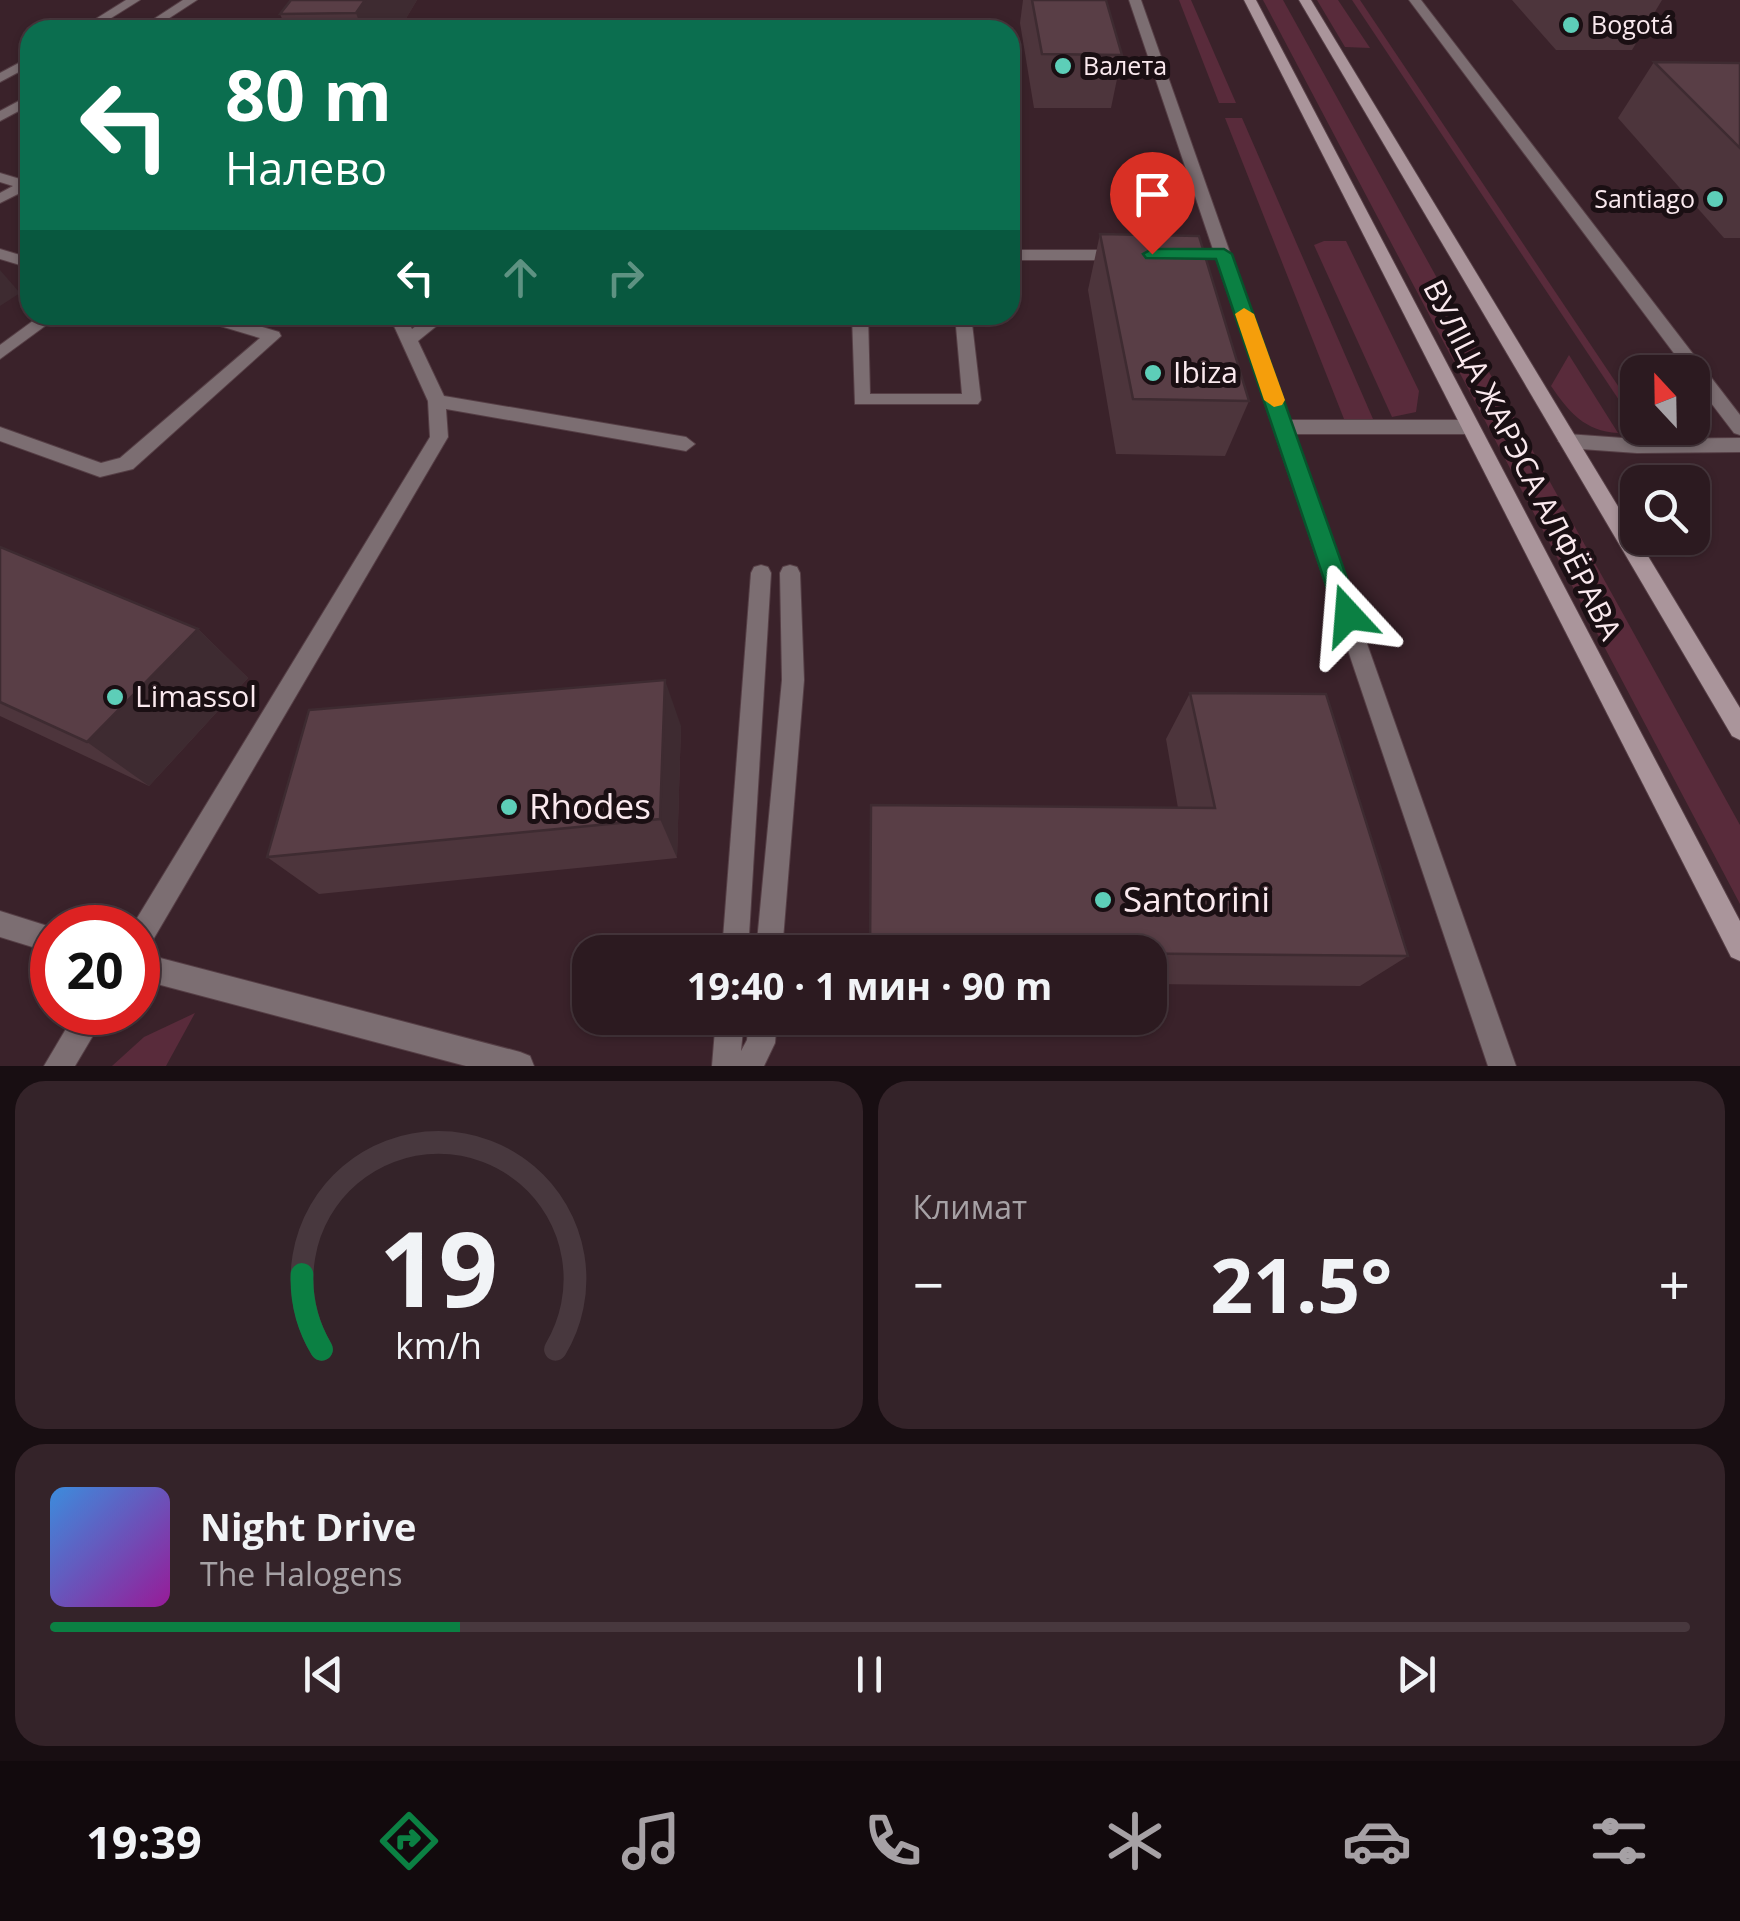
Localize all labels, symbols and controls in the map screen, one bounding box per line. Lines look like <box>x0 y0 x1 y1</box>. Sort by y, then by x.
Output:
place label: Bogotá <box>1591 7 1674 41</box>
marker: Bogotá <box>1560 14 1582 36</box>
text: 80 m <box>225 46 392 142</box>
place label: Валета <box>1083 48 1167 82</box>
marker: Валета <box>1052 55 1074 77</box>
icon: left <box>60 60 190 190</box>
text: Налево <box>225 137 387 198</box>
pin <box>1110 152 1195 255</box>
icon: arrive <box>1125 167 1180 222</box>
place label: Santiago <box>1594 181 1695 215</box>
marker: Santiago <box>1704 188 1726 210</box>
icon: left <box>388 250 443 305</box>
icon: ahead <box>493 250 548 305</box>
icon: right <box>598 250 653 305</box>
street label: ВУЛІЦА ЖАРЭСА АЛФЁРАВА <box>1414 272 1632 646</box>
place label: Ibiza <box>1173 351 1238 392</box>
north arrow <box>1620 355 1710 445</box>
map controls <box>1620 355 1710 555</box>
marker: Ibiza <box>1142 362 1164 384</box>
button: search <box>1620 465 1710 555</box>
position arrow <box>1296 563 1400 667</box>
place label: Limassol <box>135 675 257 716</box>
marker: Limassol <box>104 686 126 708</box>
place label: Rhodes <box>529 782 651 829</box>
marker: Rhodes <box>498 796 520 818</box>
place label: Santorini <box>1123 875 1270 922</box>
marker: Santorini <box>1092 889 1114 911</box>
speed limit sign: 20 <box>30 905 160 1035</box>
text: 19:40 · 1 мин · 90 m <box>687 959 1052 1011</box>
text: Климат <box>913 1185 1027 1228</box>
text: 19 <box>379 1196 498 1337</box>
text: 21.5° <box>1210 1233 1392 1335</box>
text: − <box>913 1246 944 1321</box>
text: + <box>1659 1246 1690 1321</box>
text: km/h <box>395 1321 482 1369</box>
text: Night Drive <box>200 1500 416 1552</box>
text: The Halogens <box>200 1552 402 1595</box>
icon: previous <box>296 1647 351 1702</box>
icon: pause <box>842 1647 897 1702</box>
icon: next <box>1389 1647 1444 1702</box>
icon: directions <box>374 1806 444 1876</box>
icon: music <box>616 1806 686 1876</box>
icon: phone <box>858 1806 928 1876</box>
icon: climate <box>1100 1806 1170 1876</box>
icon: car <box>1342 1806 1412 1876</box>
icon: filters <box>1584 1806 1654 1876</box>
text: 19:39 <box>86 1811 202 1872</box>

